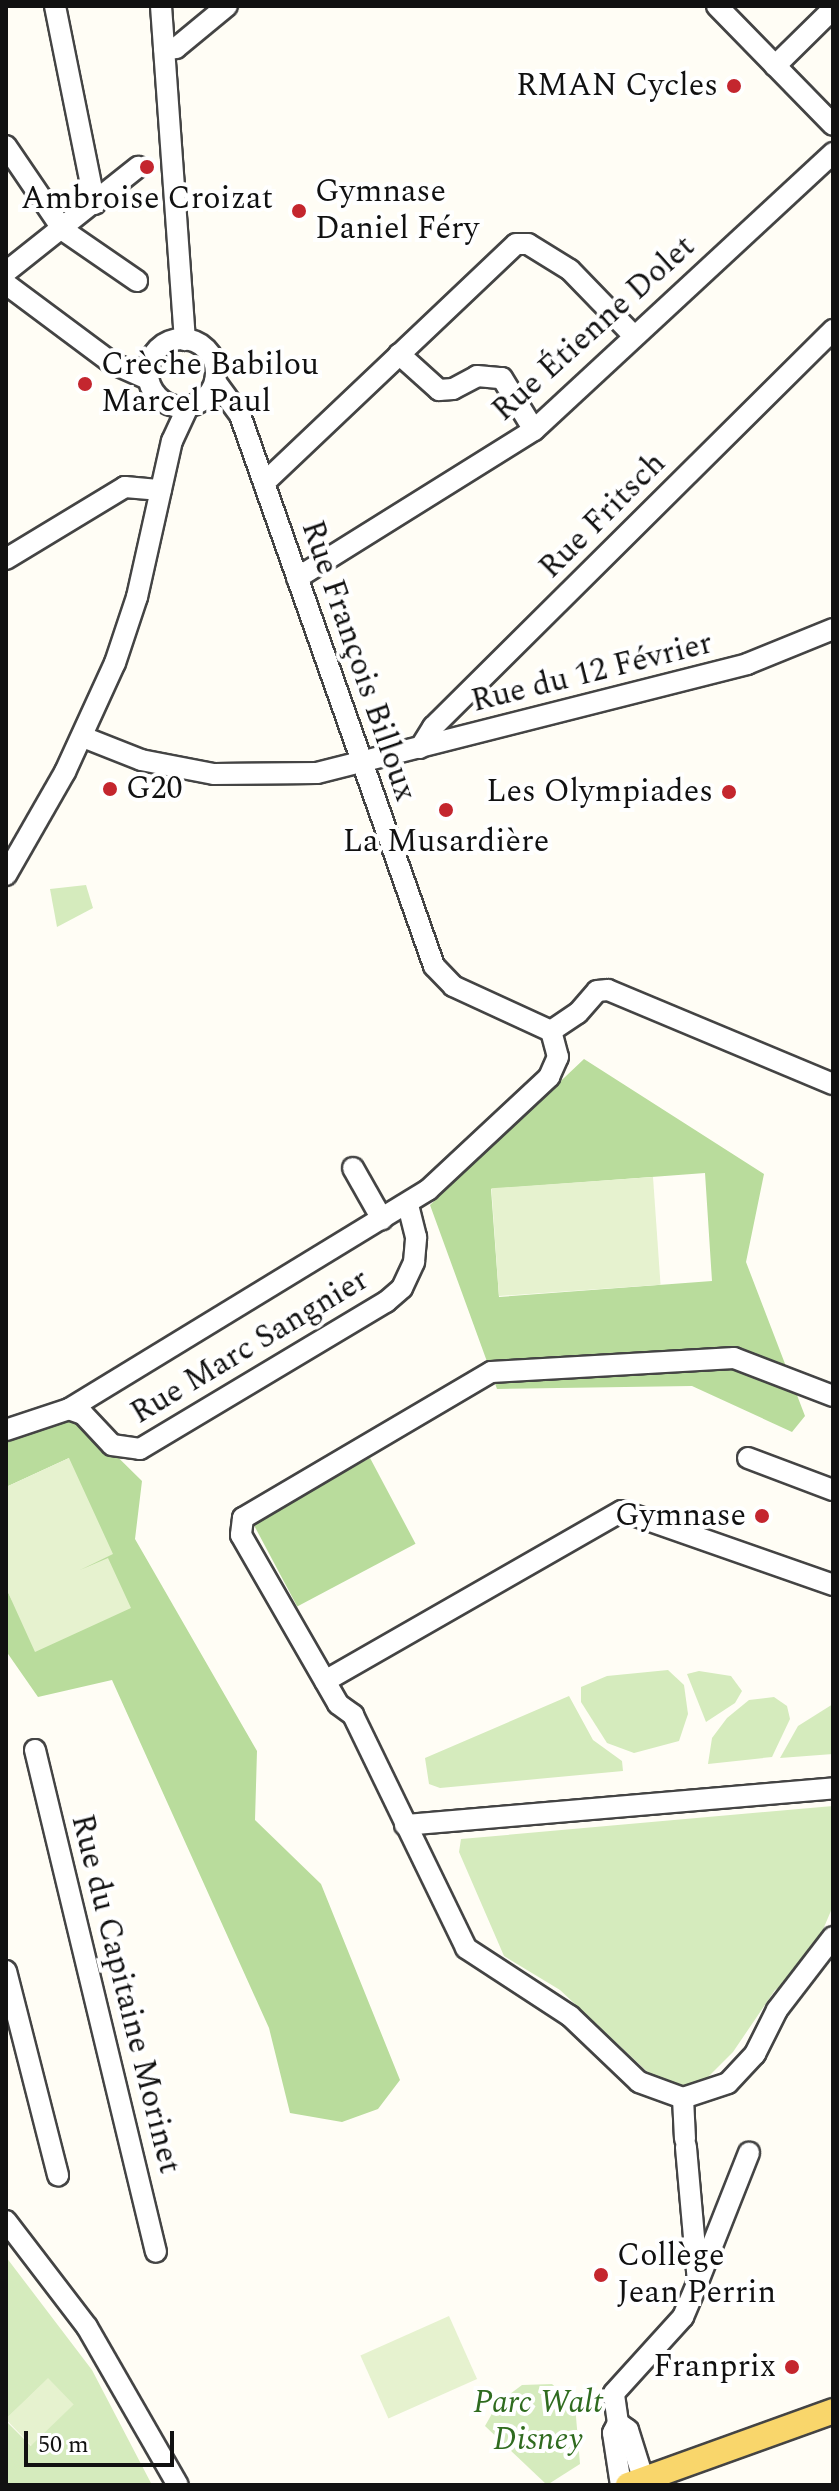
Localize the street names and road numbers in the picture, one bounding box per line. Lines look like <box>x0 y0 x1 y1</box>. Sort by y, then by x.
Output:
street label: Rue Étienne Dolet <box>485 228 703 430</box>
street label: Rue Fritsch <box>532 445 674 587</box>
street label: Rue François Billoux <box>292 516 424 806</box>
street label: Rue du 12 Février <box>468 625 716 721</box>
street label: Rue Marc Sangnier <box>124 1261 376 1433</box>
street label: Rue du Capitaine Morinet <box>62 1810 188 2178</box>

